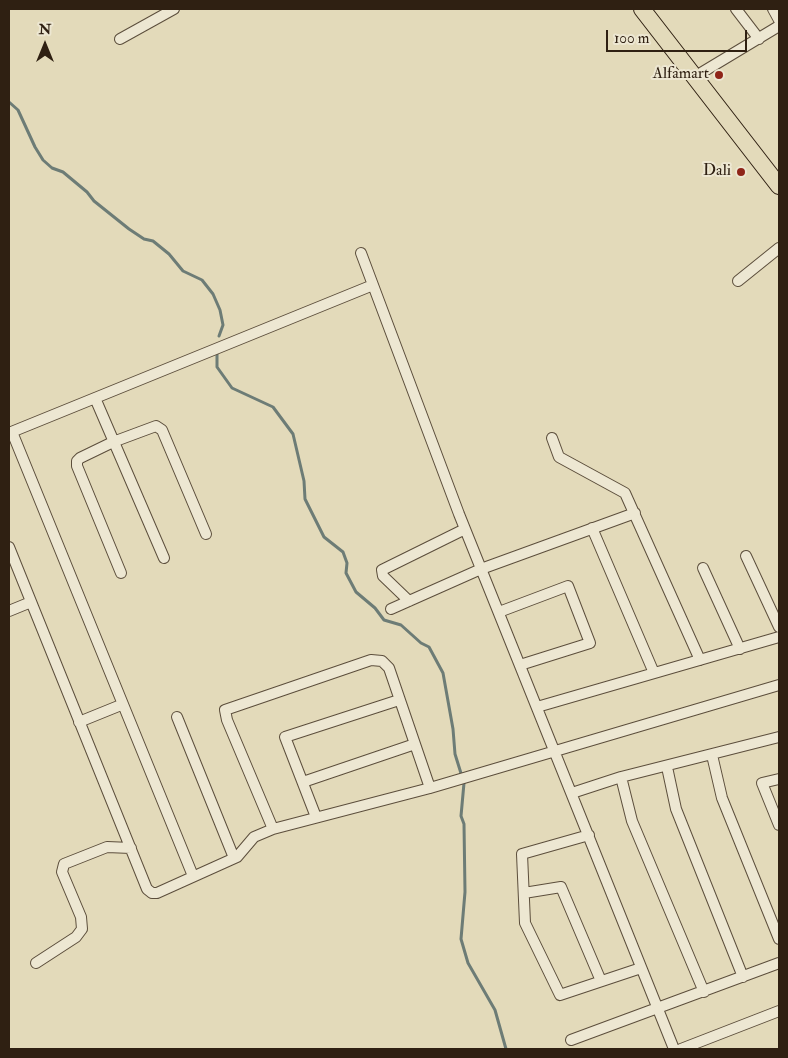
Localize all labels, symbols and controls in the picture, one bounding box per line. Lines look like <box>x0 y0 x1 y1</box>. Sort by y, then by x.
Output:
north arrow <box>20 20 70 70</box>
scale bar <box>608 20 749 52</box>
text: N <box>39 21 51 38</box>
text: 100 m <box>614 29 649 48</box>
place label: Alfamart <box>653 65 709 85</box>
marker: Alfamart <box>713 69 725 81</box>
place label: Dali <box>703 162 731 182</box>
marker: Dali <box>735 166 747 178</box>

